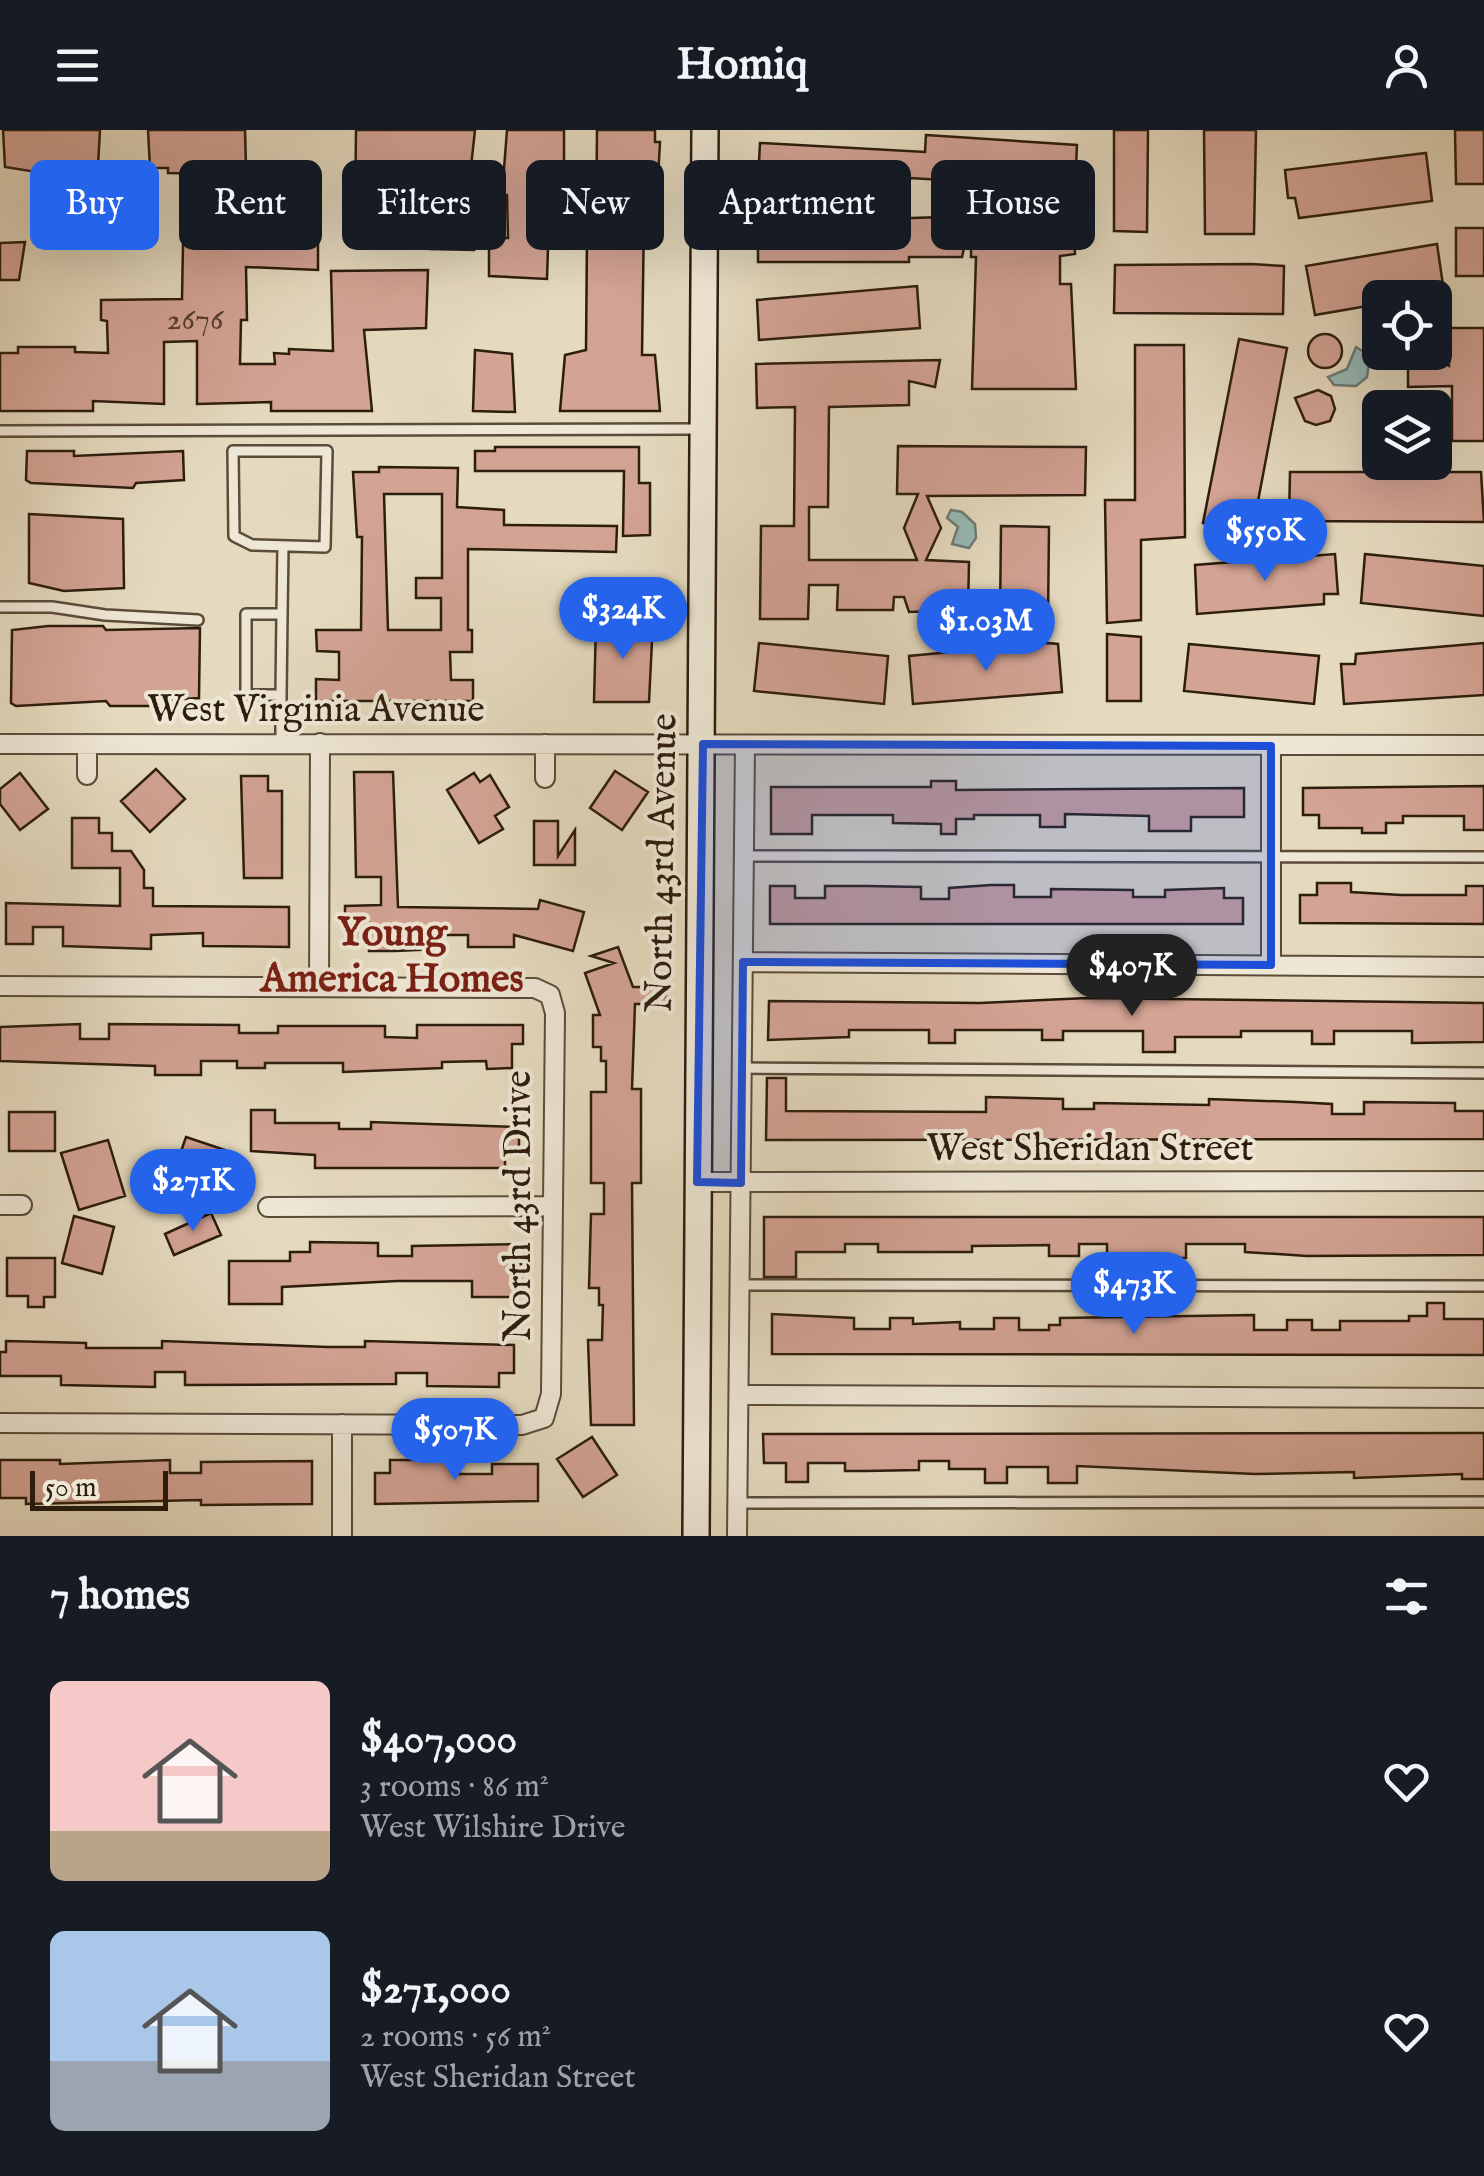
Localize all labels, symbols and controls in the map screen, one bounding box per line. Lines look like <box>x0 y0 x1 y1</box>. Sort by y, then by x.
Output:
text: Homiq <box>676 37 808 94</box>
icon: menu <box>50 38 105 93</box>
icon: person <box>1379 38 1434 93</box>
chip: Buy <box>30 160 159 250</box>
chip: Rent <box>179 160 322 250</box>
chip: Filters <box>342 160 506 250</box>
chip: New <box>526 160 664 250</box>
chip: Apartment <box>684 160 911 250</box>
chip: House <box>931 160 1095 250</box>
map controls <box>1362 280 1452 480</box>
button: locate <box>1362 280 1452 370</box>
house number: 2676 <box>167 300 224 341</box>
button: layers <box>1362 390 1452 480</box>
pin: $550K <box>1195 499 1335 584</box>
text: $550K <box>1225 511 1305 552</box>
pin: $324K <box>553 577 693 662</box>
text: $324K <box>581 589 665 630</box>
pin: $1.03M <box>905 589 1067 674</box>
text: $1.03M <box>939 601 1033 642</box>
street label: West Virginia Avenue <box>147 687 485 735</box>
street label: North 43rd Avenue <box>636 713 690 1013</box>
district label: Young America Homes <box>258 909 524 1006</box>
pin: $407K <box>1062 934 1202 1019</box>
text: $407K <box>1088 946 1176 987</box>
street label: North 43rd Drive <box>496 1070 544 1342</box>
street label: West Sheridan Street <box>926 1126 1254 1174</box>
pin: $271K <box>123 1149 263 1234</box>
text: $271K <box>152 1161 234 1202</box>
pin: $473K <box>1064 1252 1204 1337</box>
text: $473K <box>1093 1264 1175 1305</box>
pin: $507K <box>385 1398 525 1483</box>
text: $507K <box>413 1410 497 1451</box>
scale bar <box>30 1466 168 1510</box>
text: 50 m <box>45 1471 97 1506</box>
icon: filters <box>1379 1569 1434 1624</box>
text: 7 homes <box>50 1570 190 1623</box>
text: $407,000 <box>360 1714 517 1767</box>
icon: home <box>130 1721 250 1841</box>
icon: heart <box>1379 1754 1434 1809</box>
text: 3 rooms · 86 m² <box>360 1767 549 1808</box>
text: West Wilshire Drive <box>360 1808 625 1849</box>
text: $271,000 <box>360 1964 511 2017</box>
icon: home <box>130 1971 250 2091</box>
icon: heart <box>1379 2004 1434 2059</box>
text: 2 rooms · 56 m² <box>360 2017 551 2058</box>
text: West Sheridan Street <box>360 2058 635 2099</box>

